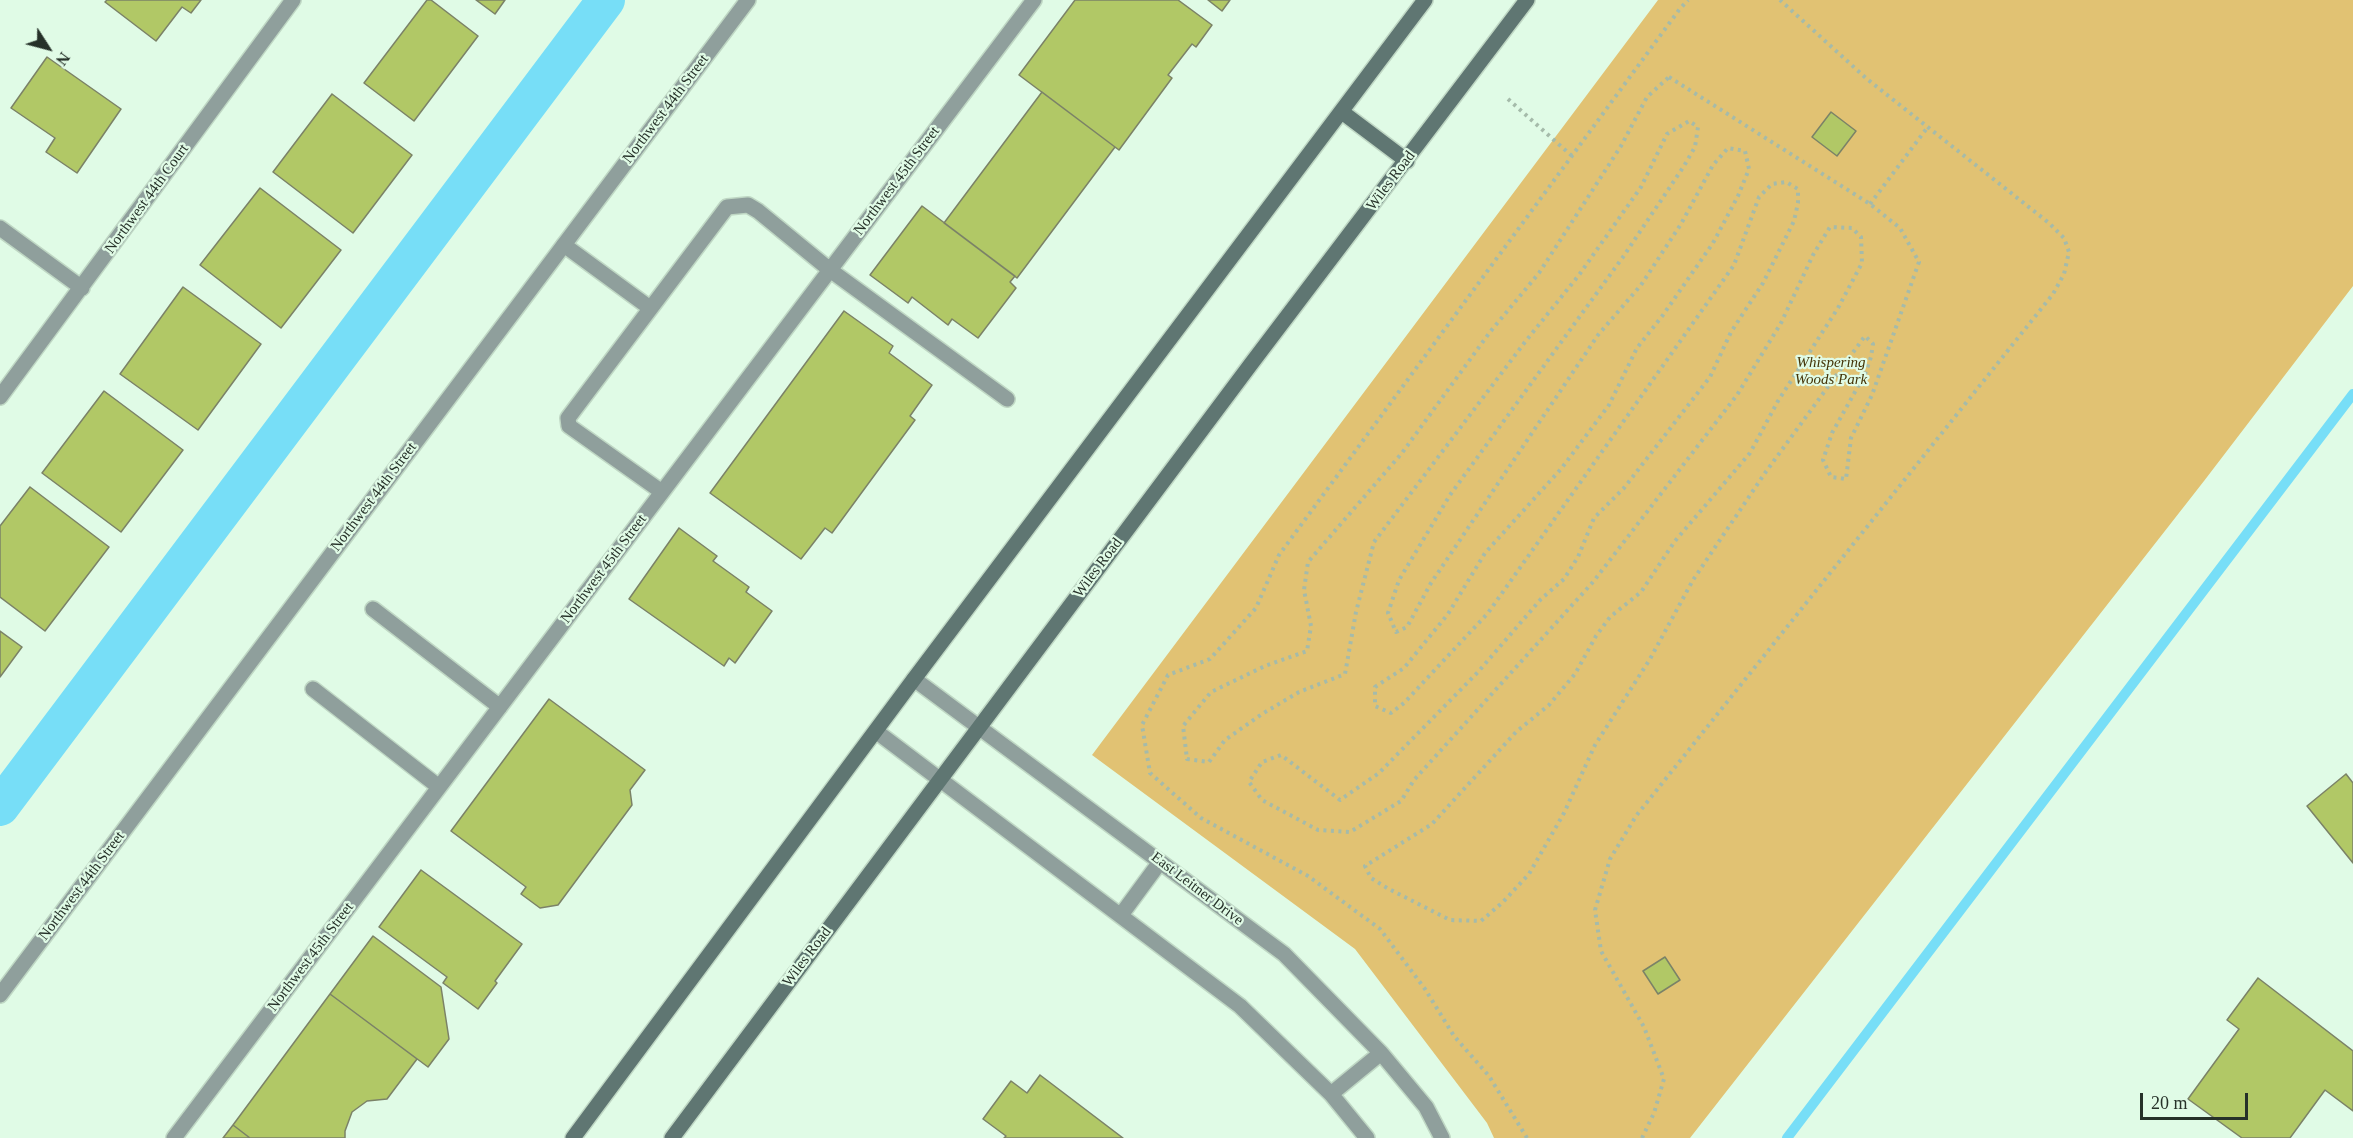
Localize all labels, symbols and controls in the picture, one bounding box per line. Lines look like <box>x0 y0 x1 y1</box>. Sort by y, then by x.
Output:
north arrow <box>18 18 78 78</box>
text: N <box>53 49 73 69</box>
street label: Northwest 44th Street <box>619 51 713 167</box>
street label: Northwest 45th Street <box>850 123 944 239</box>
street label: Northwest 44th Court <box>101 141 193 257</box>
street label: Wiles Road <box>1363 148 1419 214</box>
park label: Whispering Woods Park <box>1795 354 1867 389</box>
street label: Northwest 44th Street <box>327 439 421 555</box>
street label: Northwest 45th Street <box>557 511 651 627</box>
street label: Wiles Road <box>1070 535 1126 601</box>
street label: Northwest 44th Street <box>35 828 129 944</box>
street label: East Leitner Drive <box>1147 848 1247 930</box>
street label: Northwest 45th Street <box>264 899 358 1015</box>
street label: Wiles Road <box>779 924 835 990</box>
scale bar <box>2143 1081 2251 1119</box>
text: 20 m <box>2151 1093 2188 1113</box>

